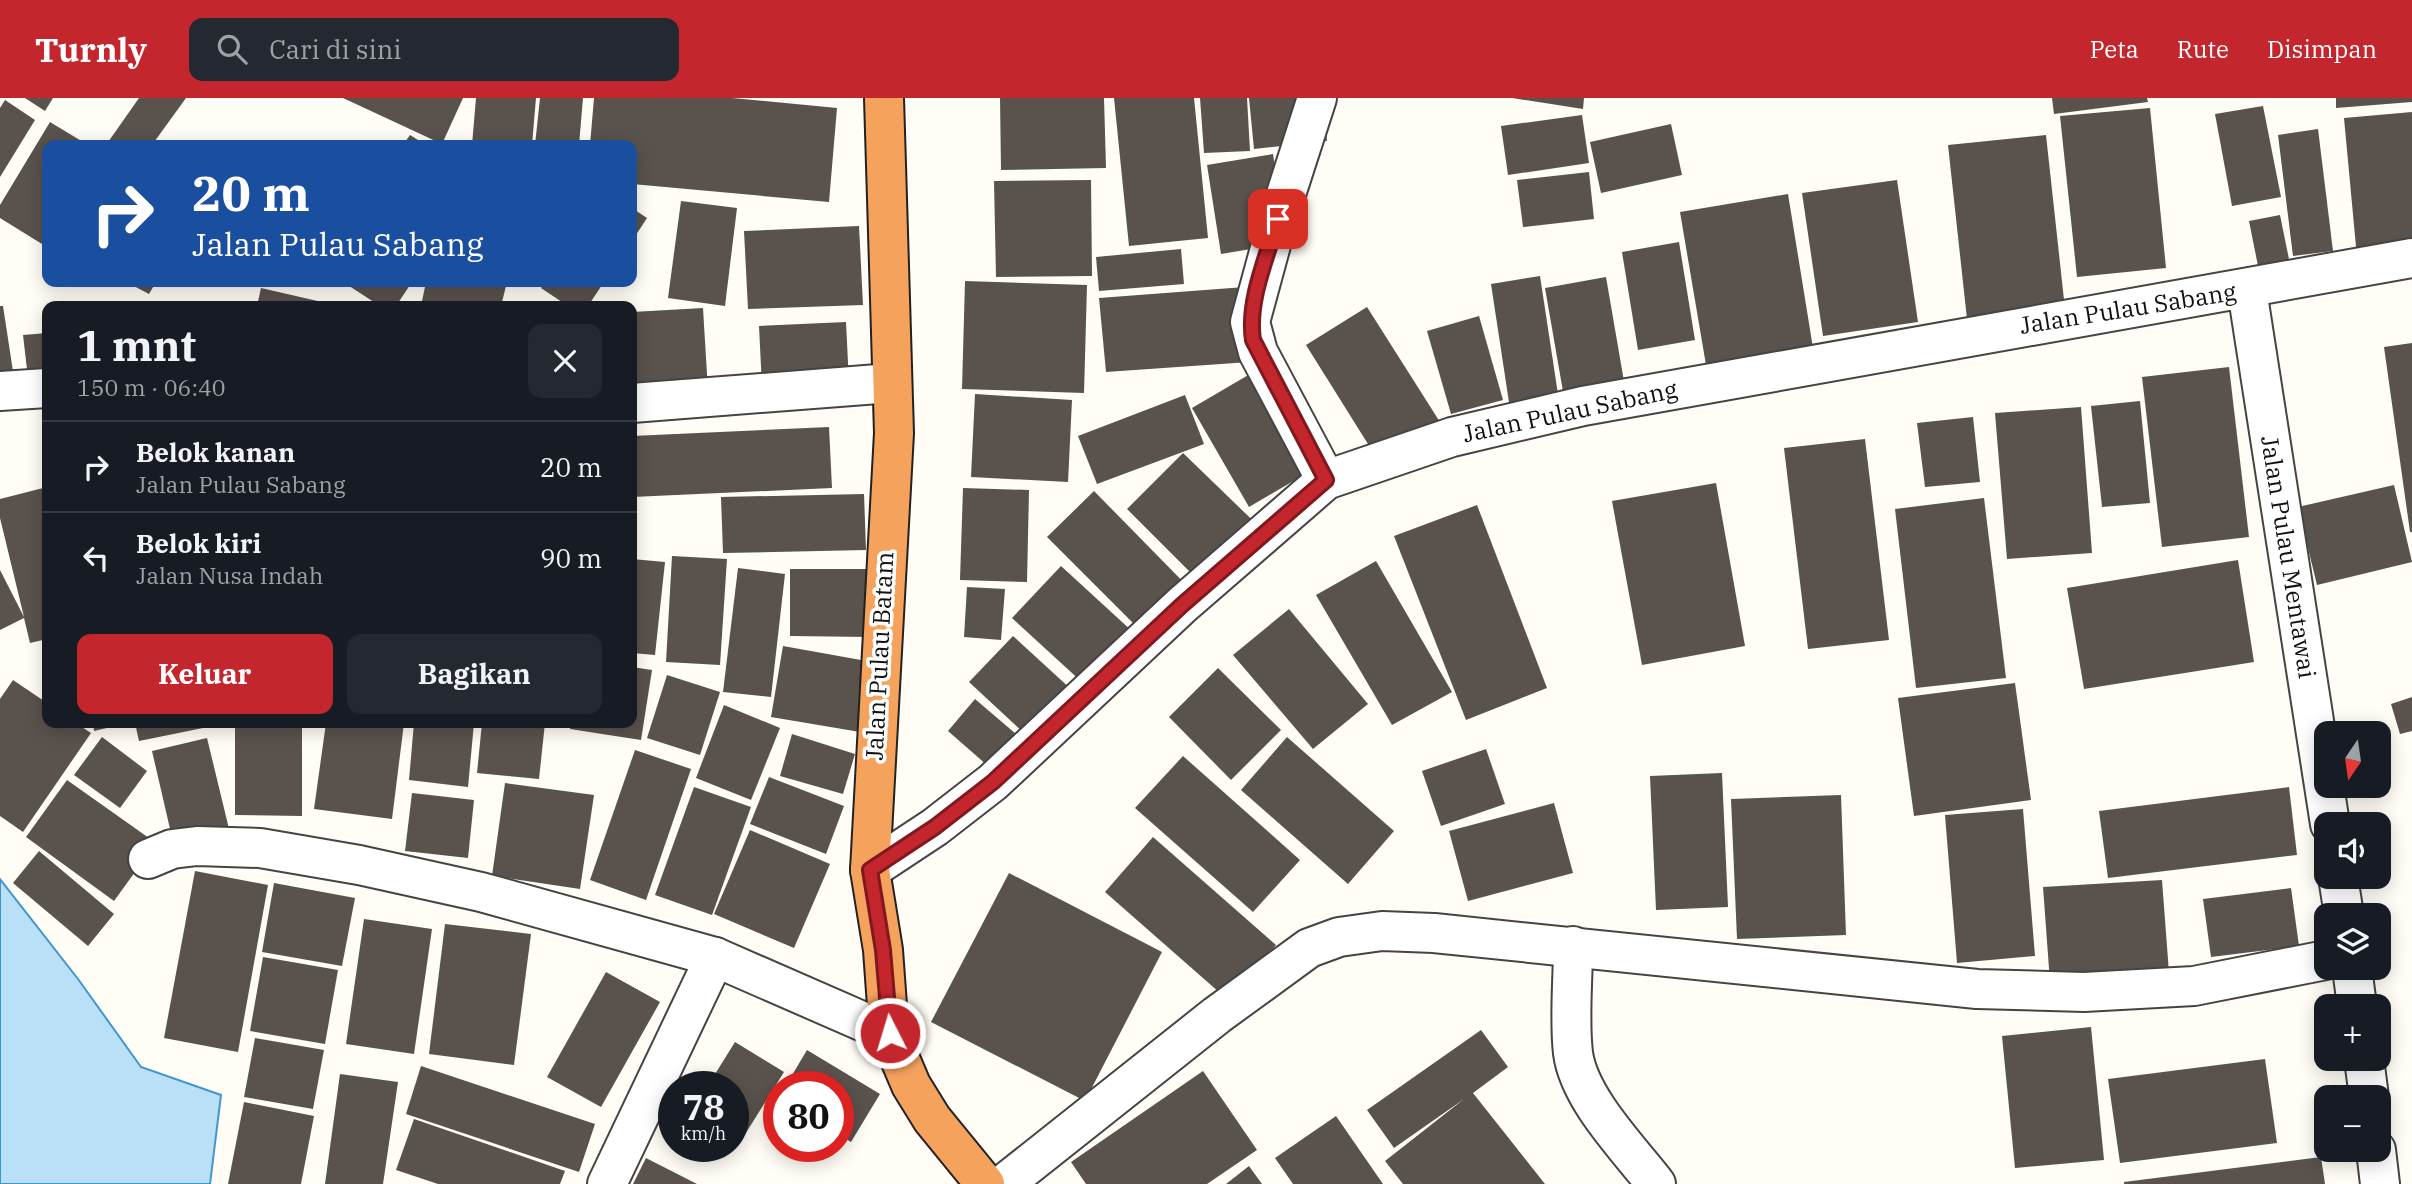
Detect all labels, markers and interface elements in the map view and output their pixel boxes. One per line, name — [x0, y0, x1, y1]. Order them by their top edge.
search box — [189, 18, 679, 81]
text: Turnly — [35, 28, 147, 71]
icon: search — [213, 30, 251, 68]
text: Cari di sini — [269, 32, 401, 66]
text: Peta — [2090, 33, 2139, 65]
text: Rute — [2177, 33, 2229, 65]
text: Disimpan — [2267, 33, 2377, 65]
text: 20 m — [192, 161, 310, 224]
icon: right — [77, 168, 168, 259]
pin — [1248, 189, 1308, 249]
icon: arrive — [1259, 200, 1297, 238]
text: Jalan Pulau Sabang — [192, 223, 484, 265]
street label: Jalan Pulau Sabang — [2017, 275, 2238, 341]
text: 1 mnt — [77, 318, 196, 373]
button: close — [528, 324, 602, 398]
text: 150 m · 06:40 — [77, 372, 226, 402]
street label: Jalan Pulau Sabang — [1460, 373, 1680, 449]
street label: Jalan Pulau Mentawai — [2254, 433, 2324, 680]
text: Belok kanan — [136, 435, 295, 469]
icon: right — [77, 448, 115, 486]
text: 20 m — [540, 450, 602, 484]
text: Jalan Pulau Sabang — [136, 469, 346, 499]
text: Belok kiri — [136, 526, 261, 560]
icon: left — [77, 539, 115, 577]
text: 90 m — [540, 541, 602, 575]
street label: Jalan Pulau Batam — [858, 551, 900, 761]
text: Jalan Nusa Indah — [136, 560, 323, 590]
button: Keluar — [77, 634, 333, 714]
button: Bagikan — [347, 634, 602, 714]
north arrow — [2314, 721, 2390, 798]
map controls — [2314, 721, 2391, 1162]
button: sound — [2314, 812, 2391, 889]
button: layers — [2314, 903, 2391, 980]
button: + — [2314, 994, 2391, 1071]
position arrow — [853, 996, 927, 1070]
speed limit sign: 80 — [763, 1071, 854, 1162]
text: 78 — [682, 1084, 725, 1130]
button: − — [2314, 1085, 2391, 1162]
text: km/h — [681, 1122, 726, 1145]

